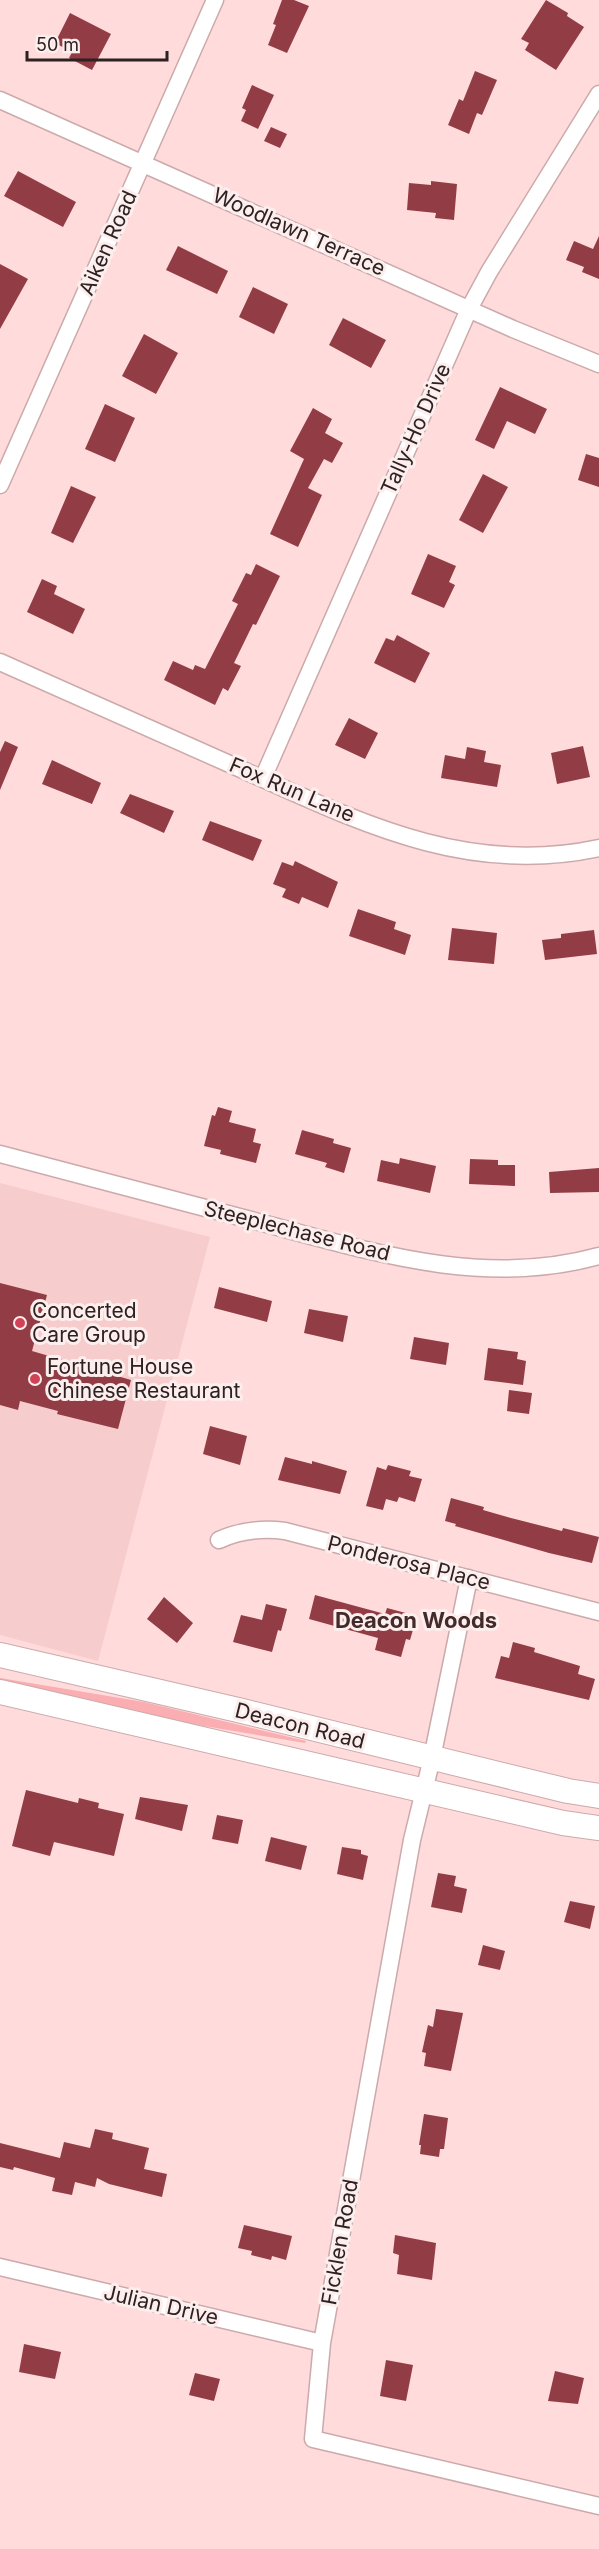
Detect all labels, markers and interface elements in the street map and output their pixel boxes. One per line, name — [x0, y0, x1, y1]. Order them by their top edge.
scale bar — [27, 24, 166, 62]
text: 50 m — [36, 34, 79, 55]
street label: Woodlawn Terrace — [209, 182, 389, 281]
street label: Aiken Road — [73, 187, 142, 299]
street label: Tally-Ho Drive — [375, 359, 456, 498]
street label: Fox Run Lane — [226, 752, 359, 827]
street label: Steeplechase Road — [201, 1195, 393, 1266]
place label: Concerted Care Group — [32, 1298, 146, 1347]
marker: Concerted Care Group — [13, 1316, 27, 1330]
place label: Fortune House Chinese Restaurant — [47, 1354, 241, 1403]
marker: Fortune House Chinese Restaurant — [28, 1372, 42, 1386]
street label: Ponderosa Place — [325, 1530, 493, 1595]
district label: Deacon Woods — [335, 1607, 497, 1633]
street label: Deacon Road — [233, 1697, 368, 1754]
street label: Ficklen Road — [316, 2177, 363, 2307]
street label: Julian Drive — [101, 2279, 221, 2330]

